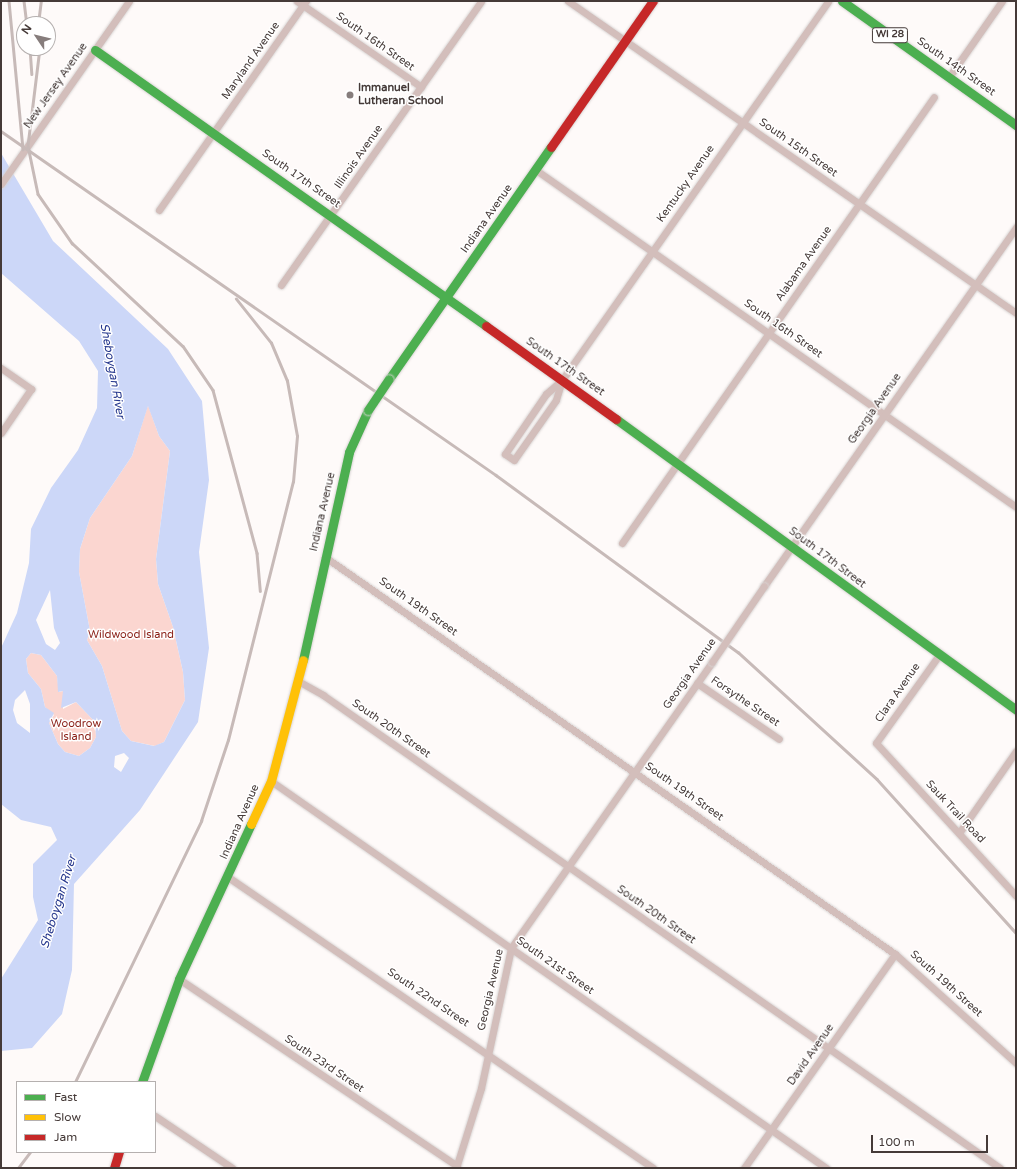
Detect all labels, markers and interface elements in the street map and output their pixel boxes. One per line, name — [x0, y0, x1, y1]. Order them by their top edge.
street label: South 16th Street — [333, 10, 417, 74]
north arrow — [16, 16, 56, 56]
street label: Maryland Avenue — [219, 20, 283, 102]
text: N — [19, 22, 34, 37]
road number: WI 28 — [871, 27, 909, 43]
street label: South 14th Street — [914, 35, 998, 99]
street label: New Jersey Avenue — [21, 41, 91, 131]
place label: Immanuel Lutheran School — [358, 82, 444, 108]
marker: Immanuel Lutheran School — [345, 90, 355, 100]
street label: South 15th Street — [756, 116, 840, 180]
street label: Illinois Avenue — [332, 123, 386, 191]
street label: Kentucky Avenue — [654, 143, 718, 225]
street label: South 17th Street — [259, 147, 343, 211]
street label: Indiana Avenue — [458, 182, 516, 256]
street label: Alabama Avenue — [773, 224, 835, 304]
street label: South 16th Street — [741, 297, 825, 361]
water label: Sheboygan River — [97, 322, 127, 420]
street label: South 17th Street — [523, 335, 607, 399]
street label: Georgia Avenue — [846, 371, 904, 447]
street label: Indiana Avenue — [307, 471, 339, 553]
street label: South 17th Street — [786, 525, 868, 591]
street label: South 19th Street — [376, 575, 460, 639]
park label: Wildwood Island — [88, 628, 174, 642]
street label: Georgia Avenue — [661, 636, 719, 712]
street label: Clara Avenue — [873, 661, 923, 725]
street label: Forsythe Street — [708, 674, 782, 730]
street label: South 20th Street — [349, 697, 433, 761]
park label: Woodrow Island — [51, 718, 101, 744]
street label: South 19th Street — [642, 760, 726, 824]
street label: Sauk Trail Road — [923, 778, 987, 846]
street label: Indiana Avenue — [218, 782, 262, 862]
water label: Sheboygan River — [38, 854, 80, 950]
street label: South 20th Street — [614, 883, 698, 947]
street label: South 21st Street — [514, 934, 596, 998]
street label: Georgia Avenue — [475, 948, 507, 1032]
street label: South 19th Street — [907, 948, 985, 1020]
street label: South 22nd Street — [385, 966, 471, 1030]
street label: David Avenue — [785, 1022, 837, 1088]
street label: South 23rd Street — [282, 1033, 366, 1095]
legend — [16, 1081, 156, 1153]
text: Fast — [54, 1090, 77, 1104]
text: Slow — [54, 1110, 81, 1124]
scale bar — [873, 1127, 990, 1153]
text: Jam — [54, 1130, 77, 1144]
text: 100 m — [878, 1135, 915, 1149]

